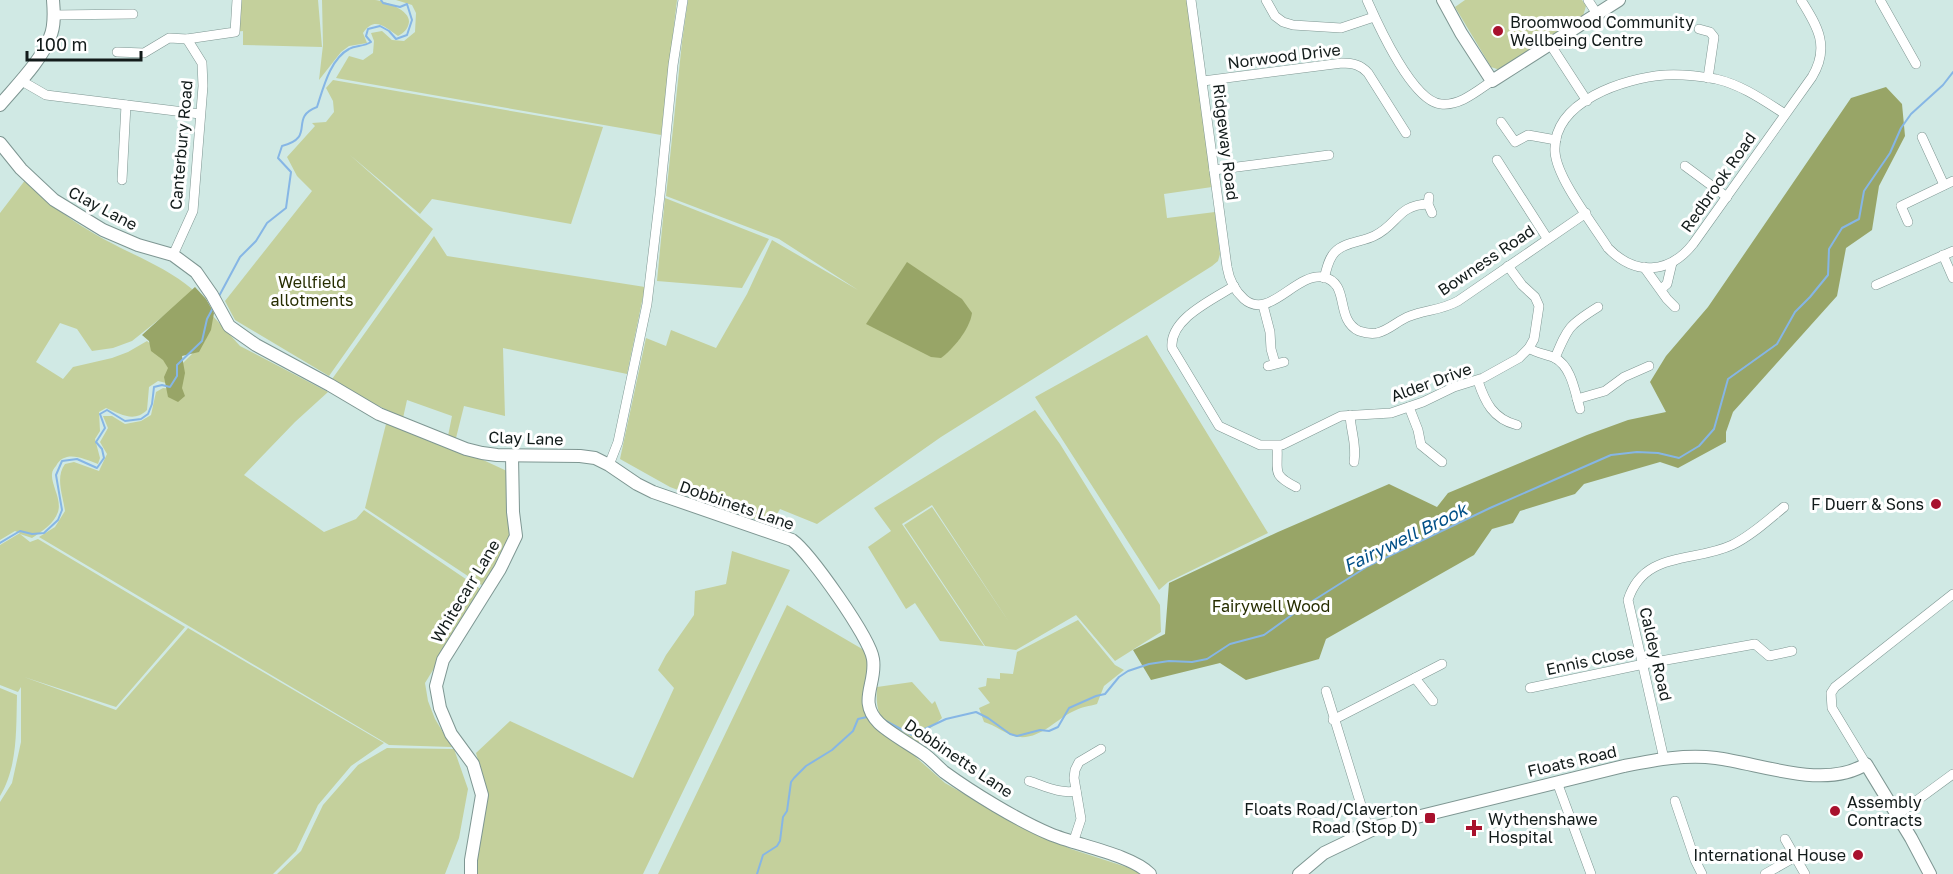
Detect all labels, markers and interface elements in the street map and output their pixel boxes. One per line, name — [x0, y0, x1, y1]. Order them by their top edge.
place label: Broomwood Community Wellbeing Centre — [1510, 12, 1694, 50]
scale bar — [27, 24, 141, 62]
marker: Broomwood Community Wellbeing Centre — [1491, 24, 1505, 38]
text: 100 m — [36, 33, 87, 55]
street label: Norwood Drive — [1226, 39, 1342, 73]
street label: Canterbury Road — [165, 79, 197, 211]
street label: Ridgeway Road — [1209, 82, 1243, 202]
street label: Redbrook Road — [1676, 128, 1760, 236]
street label: Clay Lane — [65, 182, 141, 234]
street label: Bowness Road — [1434, 220, 1538, 300]
park label: Wellfield allotments — [270, 272, 354, 310]
street label: Alder Drive — [1388, 358, 1474, 406]
street label: Clay Lane — [488, 427, 564, 449]
street label: Dobbinets Lane — [677, 476, 797, 534]
place label: F Duerr & Sons — [1811, 494, 1924, 514]
water label: Fairywell Brook — [1340, 497, 1472, 576]
marker: F Duerr & Sons — [1929, 497, 1943, 511]
street label: Whitecarr Lane — [426, 536, 504, 646]
park label: Fairywell Wood — [1212, 596, 1330, 616]
street label: Caldey Road — [1635, 605, 1677, 703]
street label: Ennis Close — [1544, 641, 1636, 679]
street label: Dobbinetts Lane — [901, 714, 1017, 802]
street label: Floats Road — [1525, 741, 1619, 781]
place label: Assembly Contracts — [1847, 792, 1922, 830]
place label: Floats Road/Claverton Road (Stop D) — [1244, 799, 1418, 837]
marker: Assembly Contracts — [1828, 804, 1842, 818]
place label: Wythenshawe Hospital — [1488, 809, 1597, 847]
marker: Floats Road/Claverton Road (Stop D) — [1423, 811, 1437, 825]
marker: Wythenshawe Hospital — [1465, 819, 1483, 837]
place label: International House — [1693, 845, 1846, 865]
marker: International House — [1851, 848, 1865, 862]

